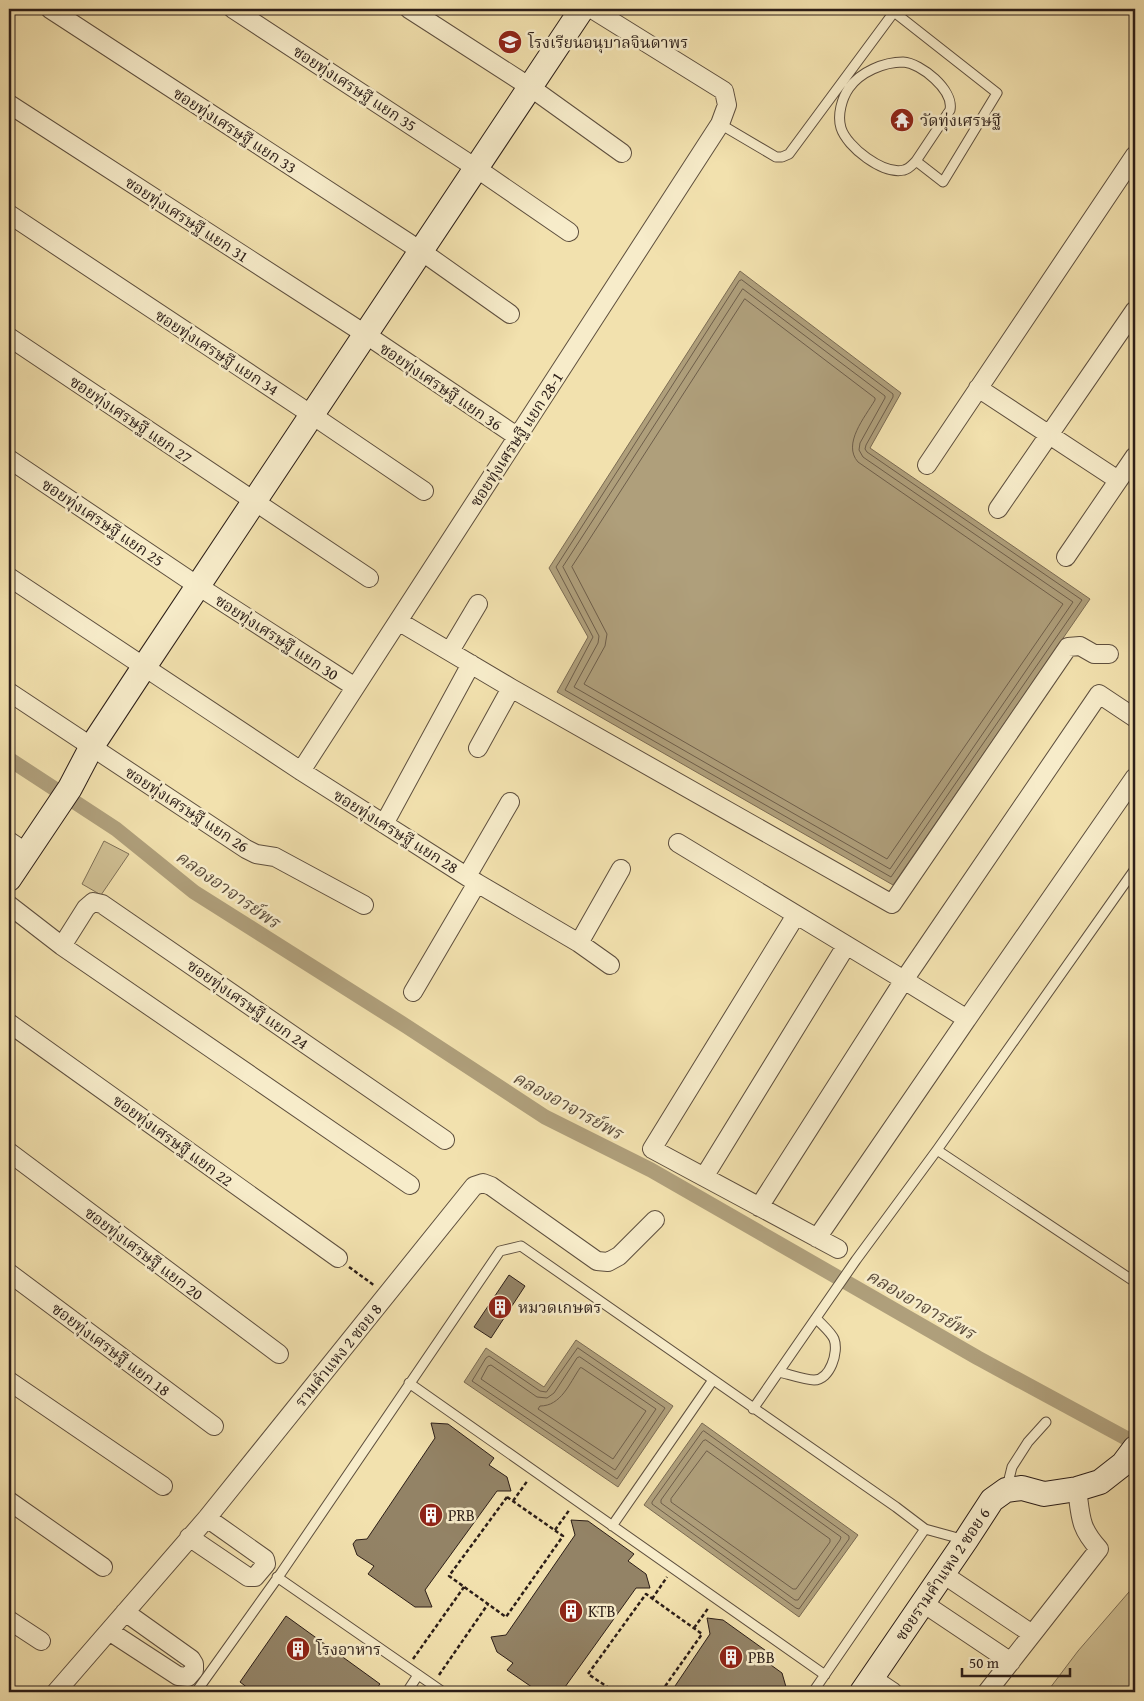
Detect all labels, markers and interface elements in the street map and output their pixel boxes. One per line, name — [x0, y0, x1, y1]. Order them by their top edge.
school or university icon: โรงเรียนอนุบาลจินดาพร — [497, 29, 523, 55]
place label: โรงเรียนอนุบาลจินดาพร — [527, 30, 688, 54]
street label: ซอยทุ่งเศรษฐี แยก 35 — [288, 39, 422, 137]
street label: ซอยทุ่งเศรษฐี แยก 33 — [168, 81, 302, 179]
temple icon: วัดทุ่งเศรษฐี — [889, 107, 915, 133]
place label: วัดทุ่งเศรษฐี — [920, 108, 1001, 132]
street label: ซอยทุ่งเศรษฐี แยก 31 — [120, 170, 254, 268]
street label: ซอยทุ่งเศรษฐี แยก 34 — [150, 303, 284, 401]
street label: ซอยทุ่งเศรษฐี แยก 36 — [375, 336, 507, 436]
street label: ซอยทุ่งเศรษฐี แยก 28-1 — [463, 367, 569, 511]
street label: ซอยทุ่งเศรษฐี แยก 27 — [65, 369, 197, 469]
street label: ซอยทุ่งเศรษฐี แยก 25 — [37, 472, 169, 572]
street label: ซอยทุ่งเศรษฐี แยก 30 — [210, 588, 344, 686]
street label: ซอยทุ่งเศรษฐี แยก 26 — [120, 760, 254, 858]
street label: ซอยทุ่งเศรษฐี แยก 28 — [329, 783, 463, 879]
water label: คลองอาจารย์พร — [170, 843, 287, 936]
street label: ซอยทุ่งเศรษฐี แยก 24 — [182, 953, 314, 1055]
water label: คลองอาจารย์พร — [508, 1064, 630, 1147]
street label: ซอยทุ่งเศรษฐี แยก 22 — [108, 1088, 238, 1192]
street label: ซอยทุ่งเศรษฐี แยก 20 — [80, 1200, 209, 1306]
water label: คลองอาจารย์พร — [862, 1262, 982, 1347]
building icon: หมวดเกษตร — [487, 1294, 513, 1320]
place label: หมวดเกษตร — [518, 1295, 601, 1319]
street label: ซอยทุ่งเศรษฐี แยก 18 — [47, 1296, 176, 1402]
street label: รามคำแหง 2 ซอย 8 — [289, 1298, 388, 1412]
building icon: PRB — [418, 1502, 444, 1528]
street label: ซอยรามคำแหง 2 ซอย 6 — [888, 1502, 996, 1645]
place label: PRB — [448, 1503, 475, 1527]
building icon: KTB — [558, 1598, 584, 1624]
place label: KTB — [588, 1599, 616, 1623]
building icon: โรงอาหาร — [285, 1636, 311, 1662]
place label: โรงอาหาร — [315, 1637, 381, 1661]
building icon: PBB — [718, 1644, 744, 1670]
place label: PBB — [748, 1645, 775, 1669]
scale bar — [962, 1646, 1069, 1678]
text: 50 m — [969, 1652, 1000, 1673]

